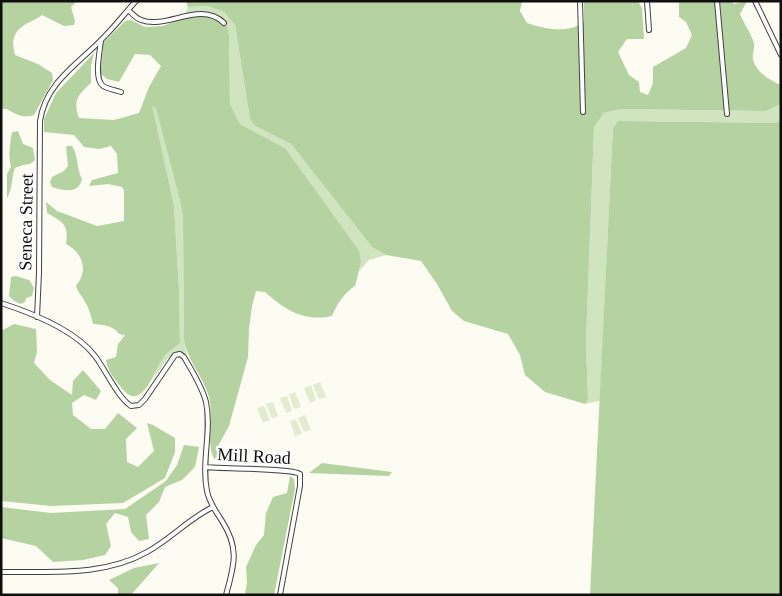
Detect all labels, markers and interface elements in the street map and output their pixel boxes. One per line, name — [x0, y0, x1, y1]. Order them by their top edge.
street label: Seneca Street — [15, 173, 37, 271]
street label: Mill Road — [217, 444, 291, 468]

